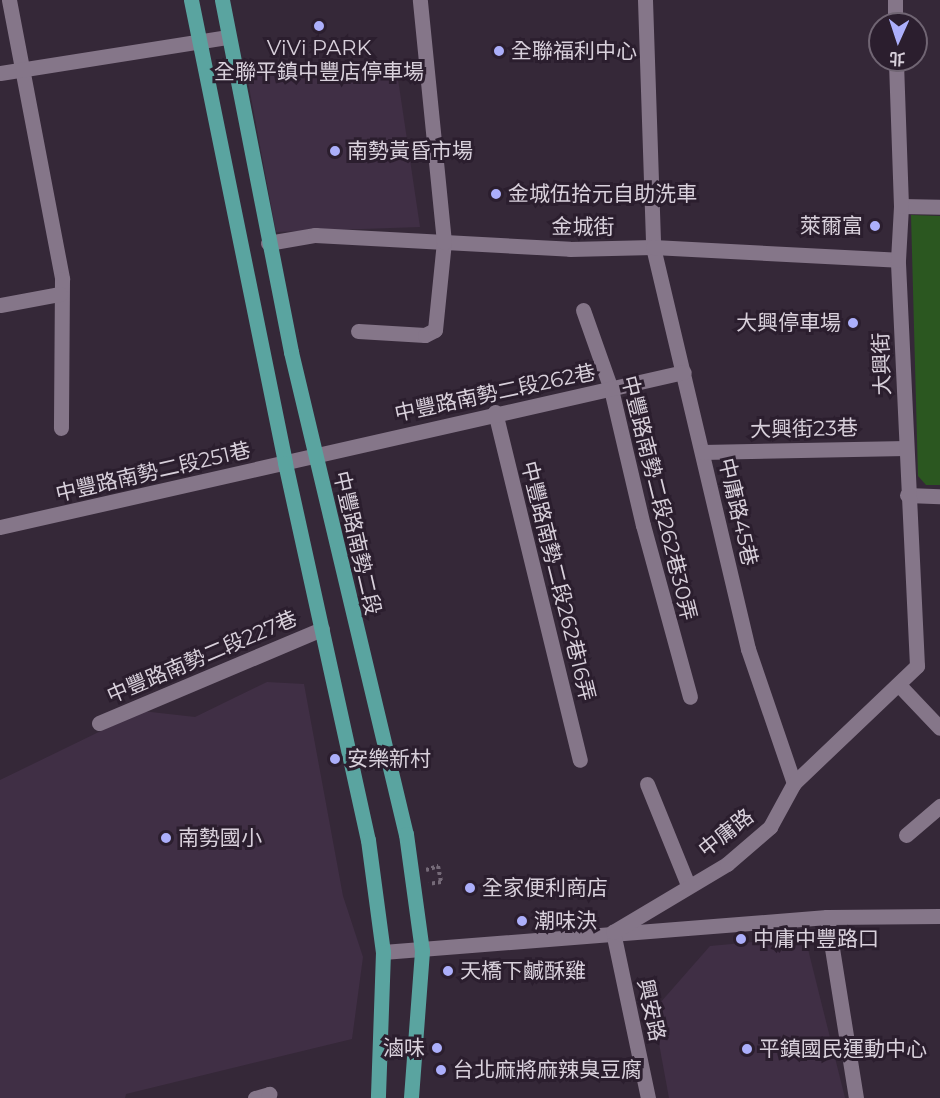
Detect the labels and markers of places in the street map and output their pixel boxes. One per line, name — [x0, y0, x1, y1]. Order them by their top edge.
marker: ViVi PARK 全聯平鎮中豐店停車場 — [312, 19, 326, 33]
place label: ViVi PARK 全聯平鎮中豐店停車場 — [214, 35, 424, 85]
place label: 全聯福利中心 — [511, 38, 637, 64]
marker: 全聯福利中心 — [492, 44, 506, 58]
place label: 南勢黃昏市場 — [347, 138, 473, 164]
marker: 南勢黃昏市場 — [328, 144, 342, 158]
place label: 金城伍拾元自助洗車 — [508, 181, 697, 207]
marker: 金城伍拾元自助洗車 — [489, 187, 503, 201]
place label: 萊爾富 — [800, 213, 863, 239]
marker: 萊爾富 — [868, 219, 882, 233]
place label: 大興停車場 — [736, 310, 841, 336]
marker: 大興停車場 — [846, 316, 860, 330]
place label: 安樂新村 — [347, 746, 431, 772]
marker: 安樂新村 — [328, 752, 342, 766]
place label: 南勢國小 — [178, 825, 262, 851]
marker: 南勢國小 — [159, 831, 173, 845]
place label: 全家便利商店 — [482, 875, 608, 901]
marker: 全家便利商店 — [463, 881, 477, 895]
place label: 潮味決 — [534, 908, 597, 934]
marker: 潮味決 — [515, 914, 529, 928]
place label: 中庸中豐路口 — [753, 926, 879, 952]
marker: 中庸中豐路口 — [734, 932, 748, 946]
place label: 天橋下鹹酥雞 — [460, 958, 586, 984]
marker: 天橋下鹹酥雞 — [441, 964, 455, 978]
place label: 滷味 — [383, 1035, 425, 1061]
place label: 平鎮國民運動中心 — [759, 1036, 927, 1062]
marker: 滷味 — [430, 1041, 444, 1055]
marker: 平鎮國民運動中心 — [740, 1042, 754, 1056]
place label: 台北麻將麻辣臭豆腐 — [453, 1057, 642, 1083]
marker: 台北麻將麻辣臭豆腐 — [434, 1063, 448, 1077]

